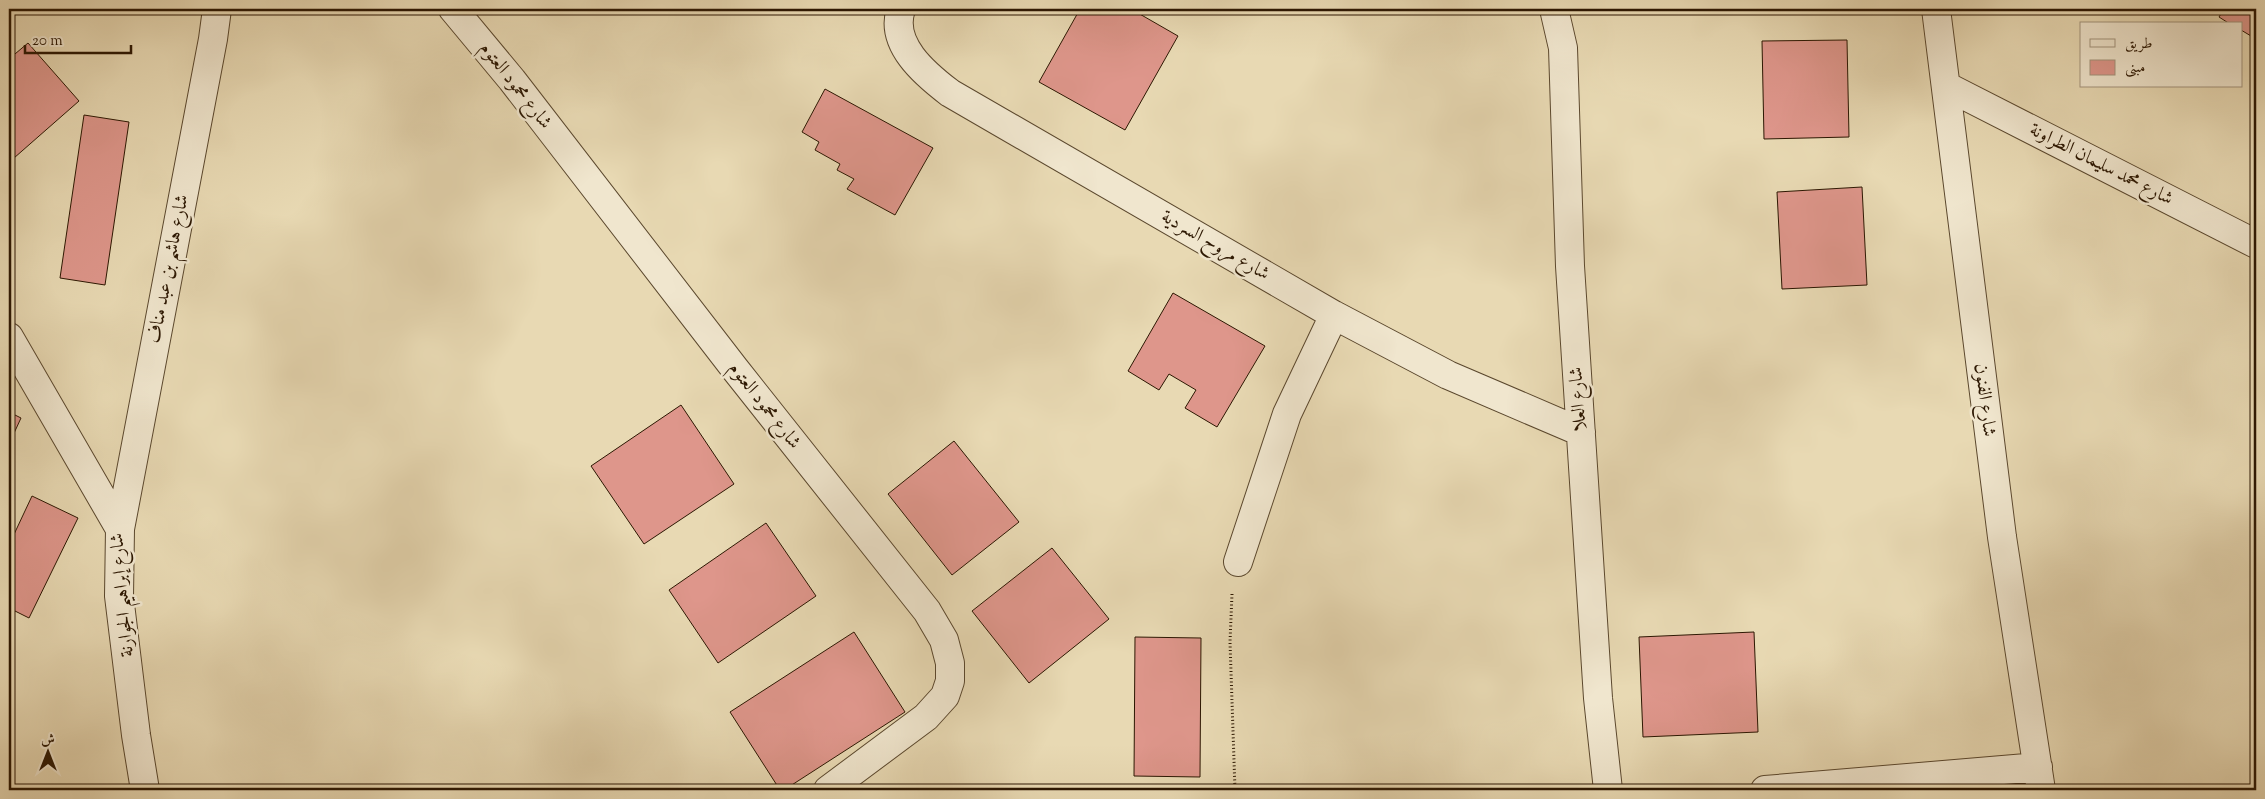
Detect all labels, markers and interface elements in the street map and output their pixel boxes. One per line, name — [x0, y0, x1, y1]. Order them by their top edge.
scale bar — [25, 22, 131, 54]
legend — [2080, 22, 2242, 88]
text: 20 m — [32, 31, 63, 52]
text: طريق — [2125, 34, 2152, 55]
street label: شارع محمود العتوم — [471, 37, 558, 136]
text: مبنى — [2125, 58, 2145, 79]
street label: شارع محمد سليمان الطراونة — [2024, 117, 2178, 213]
street label: شارع هاشم بن عبد مناف — [141, 192, 201, 347]
street label: شارع مروح السردية — [1155, 204, 1274, 290]
street label: شارع محمود العتوم — [720, 357, 807, 456]
street label: شارع الفنون — [1966, 362, 2002, 438]
street label: شارع العلا — [1563, 366, 1595, 432]
street label: شارع إبراهيم الجوارنة — [104, 532, 146, 658]
north arrow — [22, 726, 72, 776]
text: ش — [41, 731, 55, 751]

